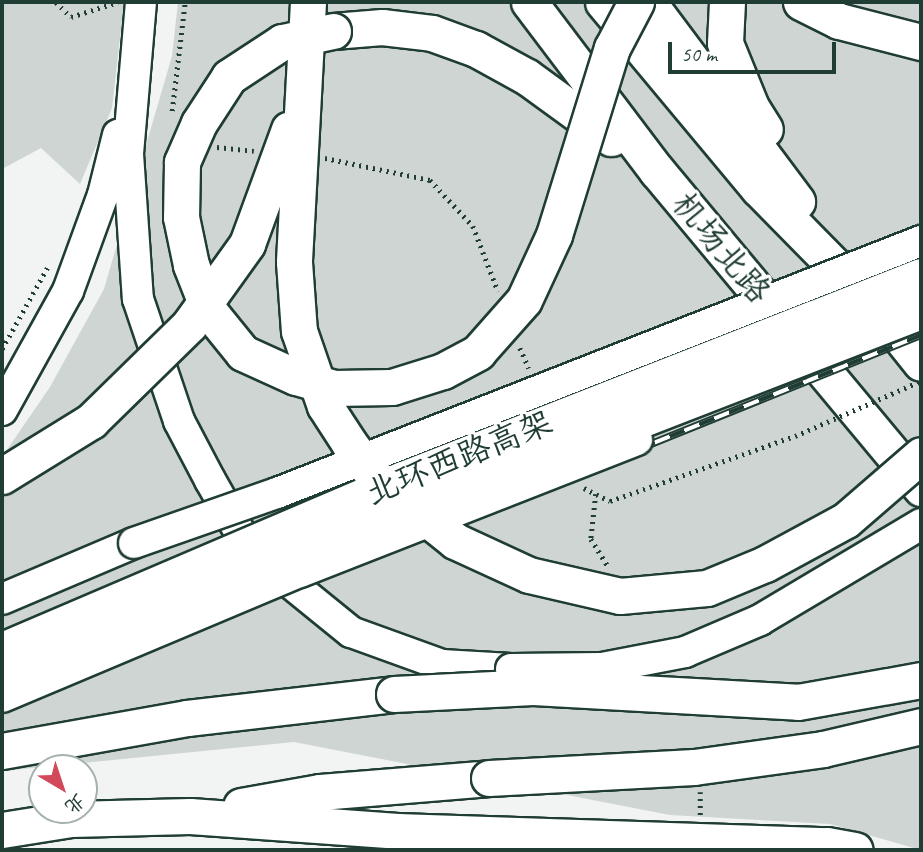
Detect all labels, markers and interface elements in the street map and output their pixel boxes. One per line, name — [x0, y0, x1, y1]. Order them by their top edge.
scale bar — [671, 28, 839, 72]
text: 50 m — [681, 41, 717, 67]
street label: 机场北路 — [663, 185, 779, 311]
street label: 北环西路高架 — [360, 403, 558, 513]
north arrow — [28, 754, 98, 824]
text: 北 — [60, 788, 90, 819]

